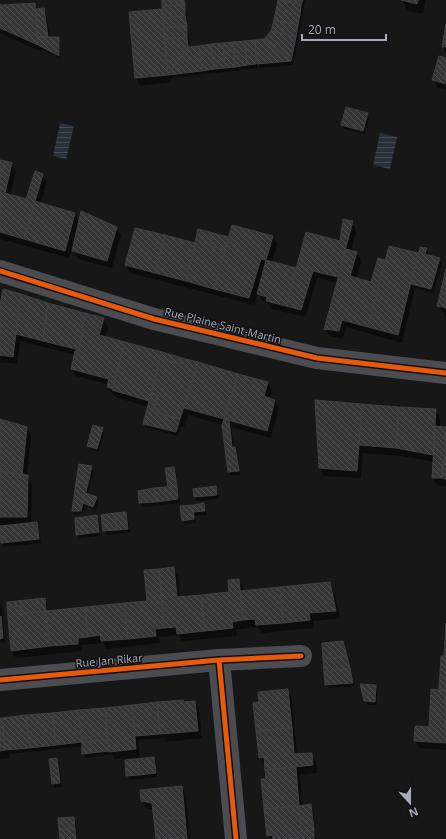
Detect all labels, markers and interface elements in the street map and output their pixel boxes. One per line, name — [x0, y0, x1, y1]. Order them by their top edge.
scale bar — [302, 16, 386, 42]
text: 20 m — [308, 21, 336, 38]
street label: Rue Plaine Saint-Martin — [163, 303, 283, 347]
street label: Rue Jan Rikar — [75, 650, 144, 670]
north arrow — [390, 783, 430, 823]
text: N — [407, 804, 421, 821]

